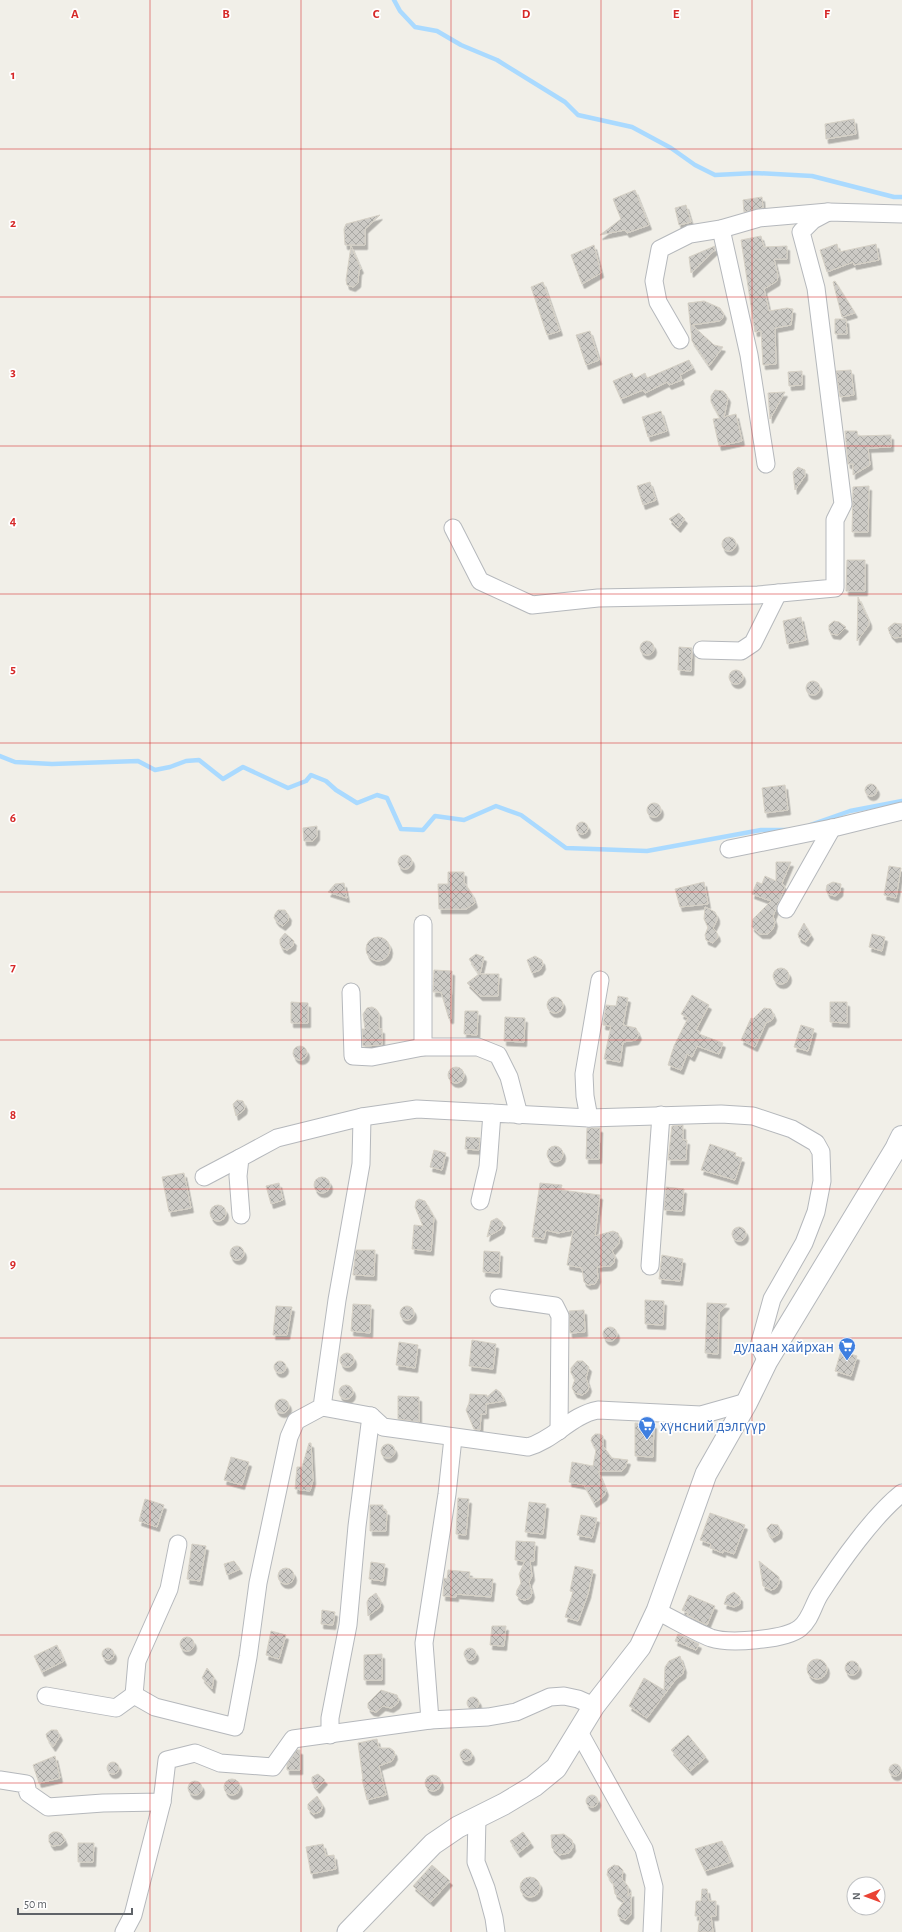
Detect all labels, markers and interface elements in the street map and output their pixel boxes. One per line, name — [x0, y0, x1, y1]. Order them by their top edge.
text: A — [71, 8, 79, 21]
text: B — [222, 8, 230, 21]
text: C — [373, 8, 380, 21]
text: D — [522, 8, 531, 21]
text: E — [673, 8, 680, 21]
text: F — [824, 8, 831, 21]
text: 1 — [11, 69, 15, 82]
text: 2 — [10, 217, 16, 230]
text: 3 — [10, 366, 16, 379]
text: 4 — [10, 515, 17, 528]
text: 5 — [10, 663, 16, 676]
text: 6 — [10, 812, 16, 825]
text: 7 — [10, 961, 16, 974]
text: 8 — [10, 1109, 16, 1122]
text: 9 — [10, 1258, 16, 1271]
supermarket icon: дулаан хайрхан — [837, 1336, 857, 1361]
place label: дулаан хайрхан — [734, 1339, 834, 1356]
supermarket icon: хүнсний дэлгүүр — [637, 1415, 657, 1440]
place label: хүнсний дэлгүүр — [660, 1418, 766, 1434]
north arrow — [846, 1876, 886, 1916]
scale bar — [18, 1890, 132, 1916]
text: N — [851, 1892, 862, 1900]
text: 50 m — [24, 1898, 47, 1910]

